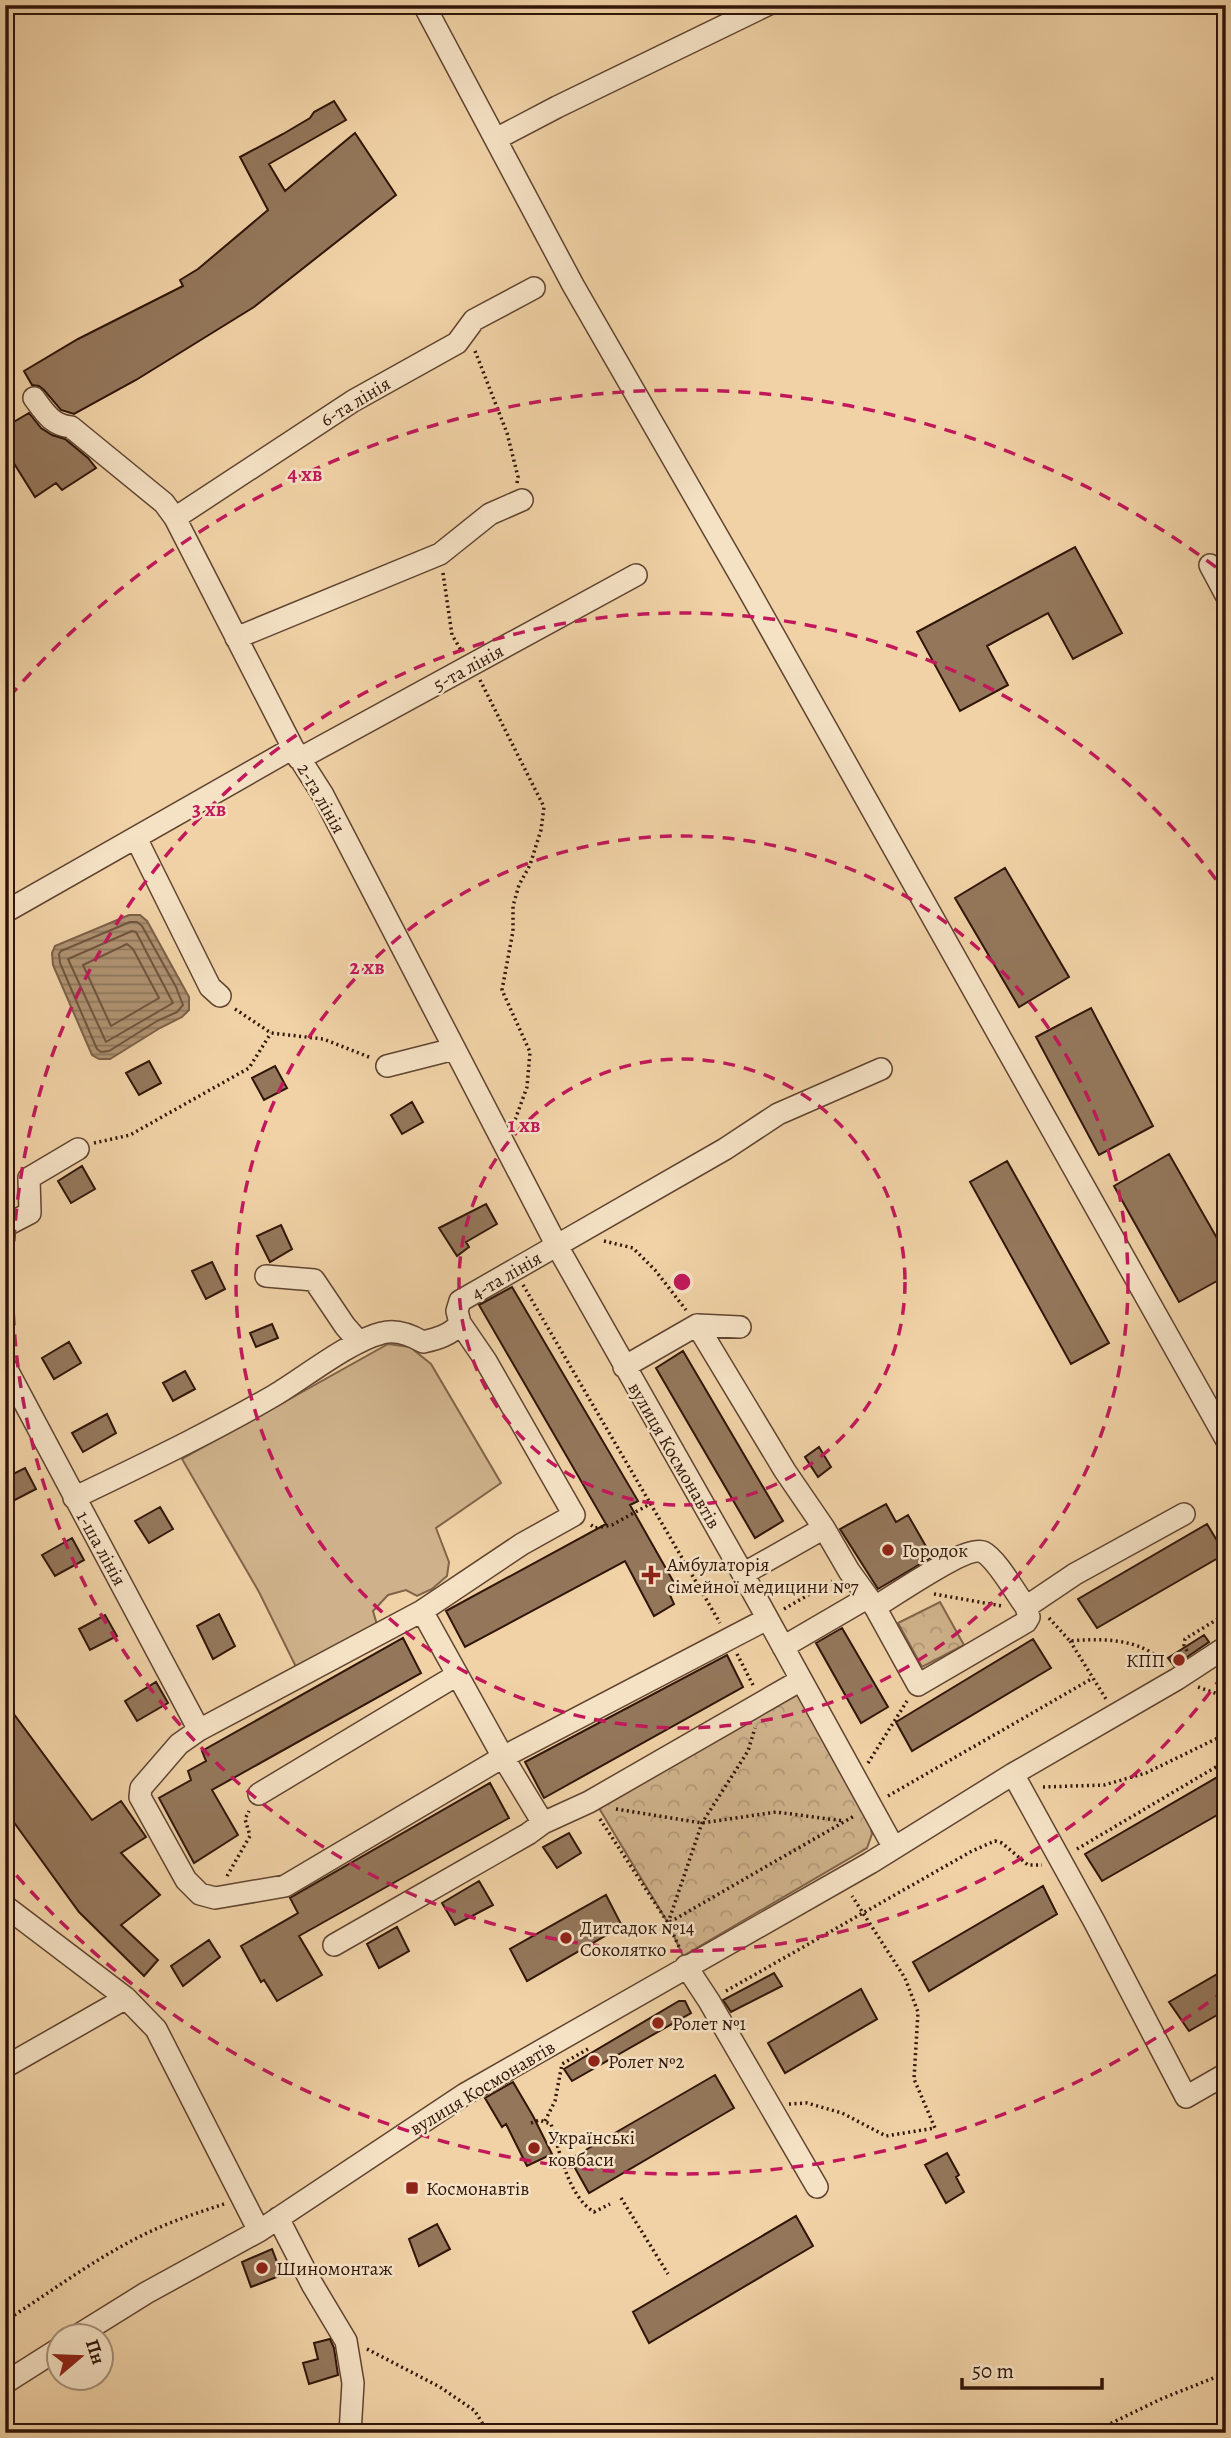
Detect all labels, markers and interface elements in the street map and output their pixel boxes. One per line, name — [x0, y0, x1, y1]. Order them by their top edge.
street label: 6-та лінія — [316, 371, 395, 433]
text: 4 хв — [288, 460, 322, 488]
street label: 5-та лінія — [429, 638, 508, 698]
street label: 2-га лінія — [291, 759, 352, 838]
text: 3 хв — [192, 795, 226, 823]
text: 2 хв — [349, 953, 385, 981]
text: 1 хв — [508, 1111, 540, 1139]
street label: 4-та лінія — [467, 1245, 546, 1306]
centre of rings — [670, 1270, 694, 1294]
street label: вулиця Космонавтів — [622, 1377, 727, 1534]
street label: 1-ша лінія — [70, 1506, 132, 1591]
place label: Городок — [902, 1538, 968, 1564]
marker: Городок — [880, 1542, 896, 1558]
place label: Амбулаторія сімейної медицини №7 — [666, 1552, 859, 1600]
marker: Амбулаторія сімейної медицини №7 — [641, 1565, 661, 1585]
place label: КПП — [1126, 1648, 1165, 1674]
marker: КПП — [1171, 1652, 1187, 1668]
place label: Дитсадок №14 Соколятко — [580, 1915, 695, 1963]
marker: Дитсадок №14 Соколятко — [558, 1930, 574, 1946]
place label: Ролет №1 — [672, 2011, 747, 2037]
marker: Ролет №1 — [650, 2015, 666, 2031]
street label: вулиця Космонавтів — [405, 2034, 560, 2142]
place label: Ролет №2 — [608, 2049, 685, 2075]
marker: Ролет №2 — [586, 2053, 602, 2069]
place label: Українські ковбаси — [548, 2125, 635, 2173]
marker: Українські ковбаси — [526, 2140, 542, 2156]
place label: Космонавтів — [426, 2176, 529, 2202]
marker: Космонавтів — [404, 2180, 420, 2196]
place label: Шиномонтаж — [276, 2256, 393, 2282]
marker: Шиномонтаж — [254, 2260, 270, 2276]
north arrow — [46, 2322, 116, 2392]
text: Пн — [79, 2336, 111, 2368]
scale bar — [962, 2347, 1102, 2391]
text: 50 m — [972, 2357, 1014, 2385]

